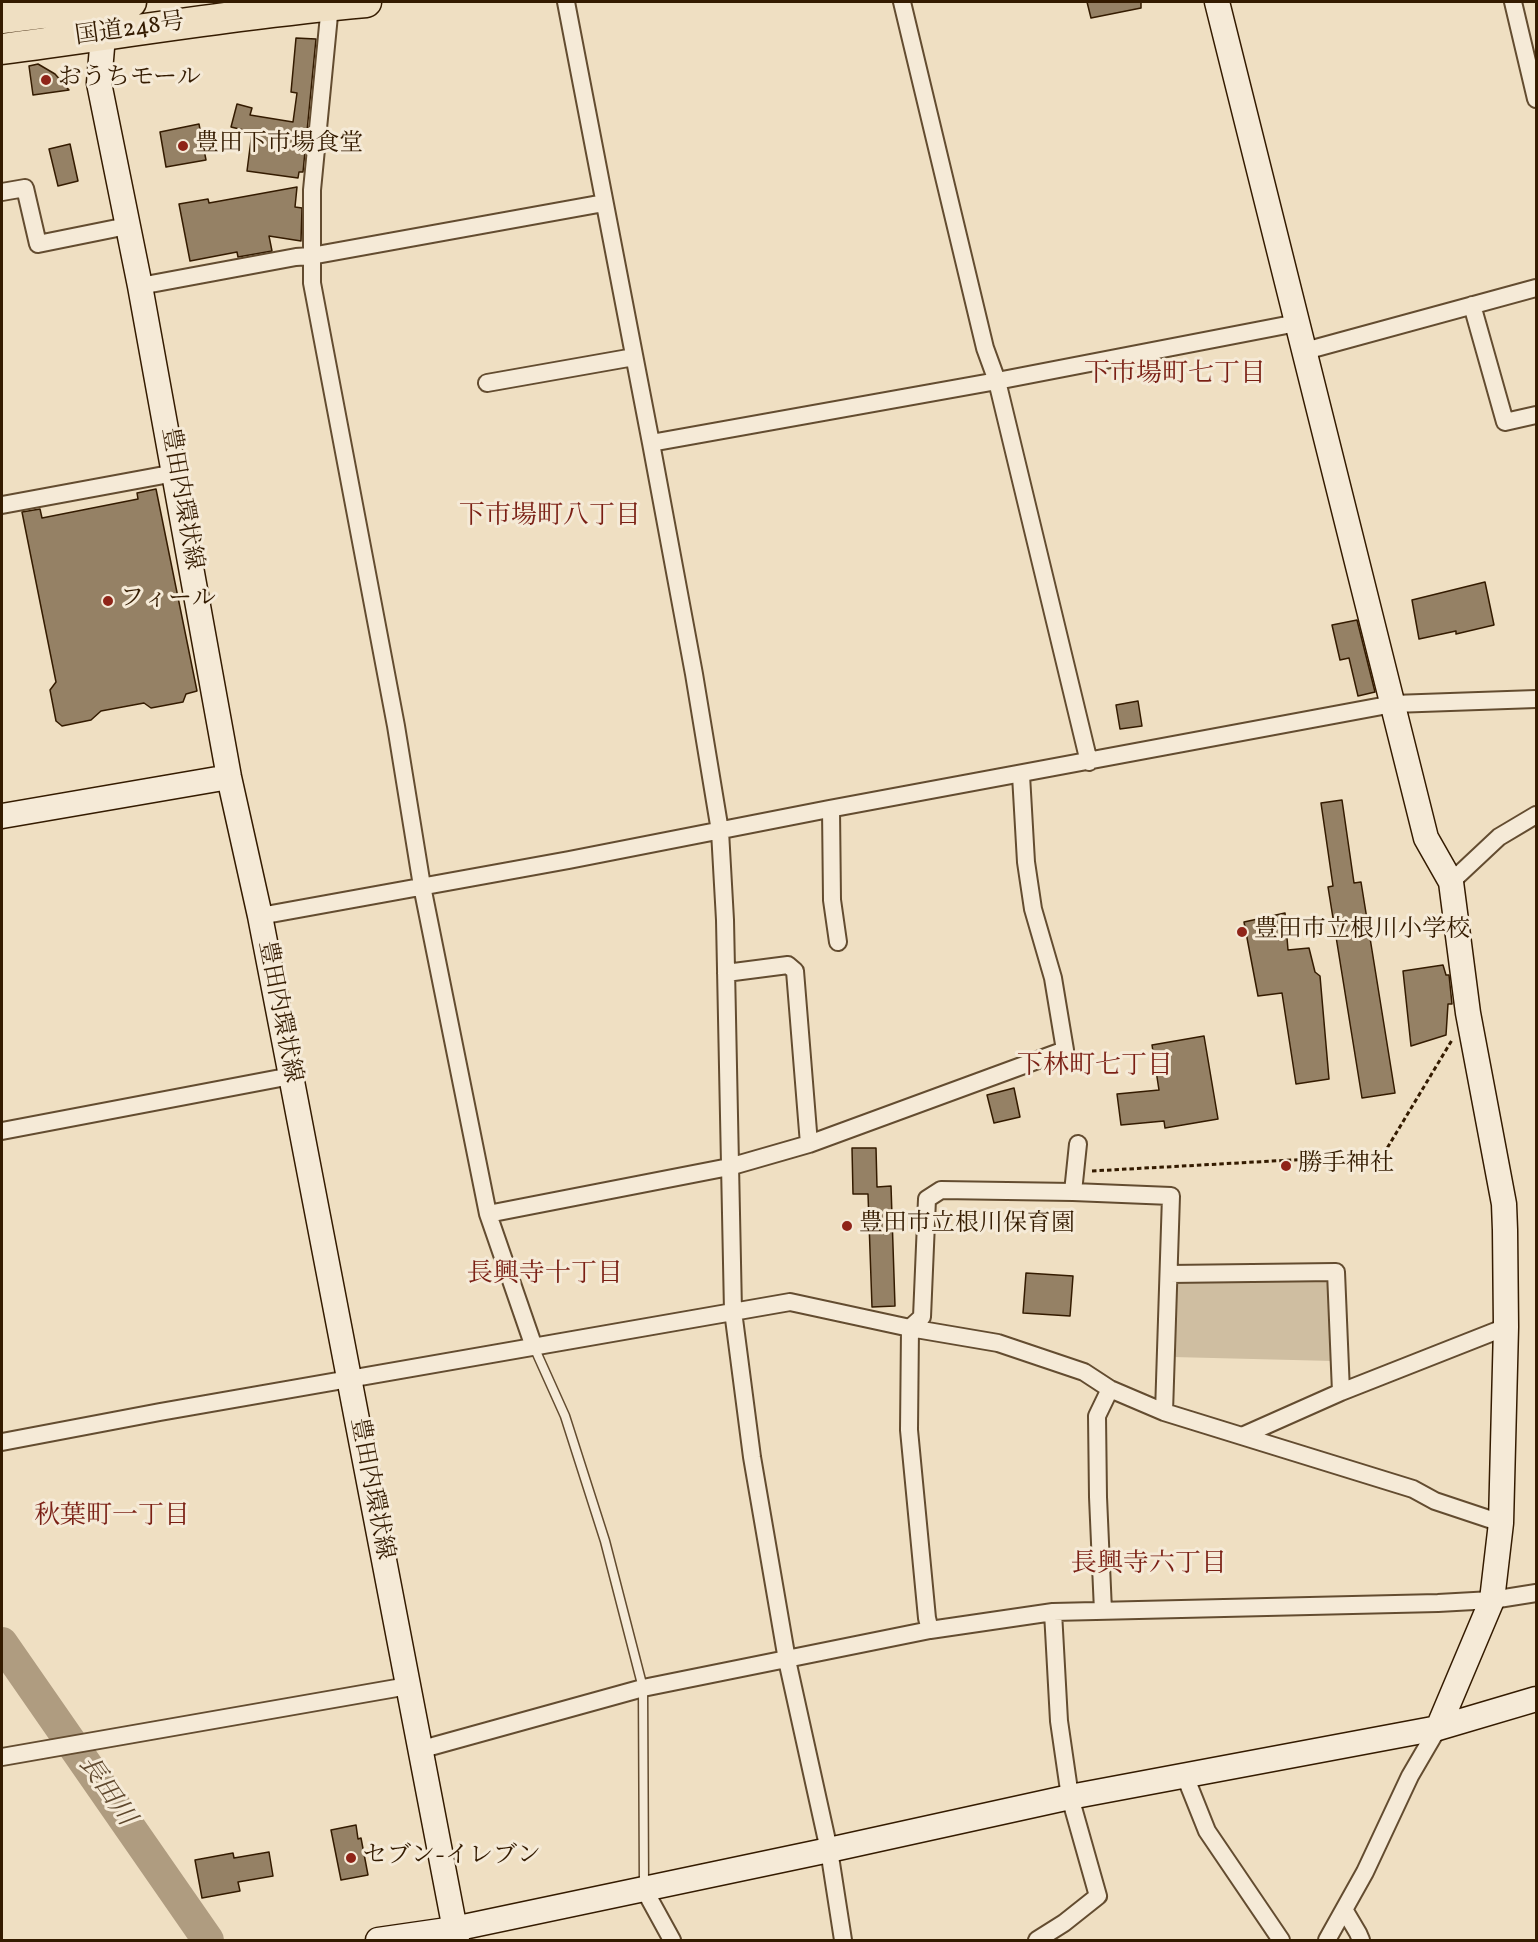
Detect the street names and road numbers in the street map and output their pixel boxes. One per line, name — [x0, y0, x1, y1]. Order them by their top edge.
street label: 国道248号 — [73, 9, 187, 53]
street label: 豊田内環状線 — [153, 426, 207, 572]
street label: 豊田内環状線 — [250, 939, 306, 1085]
street label: 豊田内環状線 — [342, 1416, 398, 1562]

